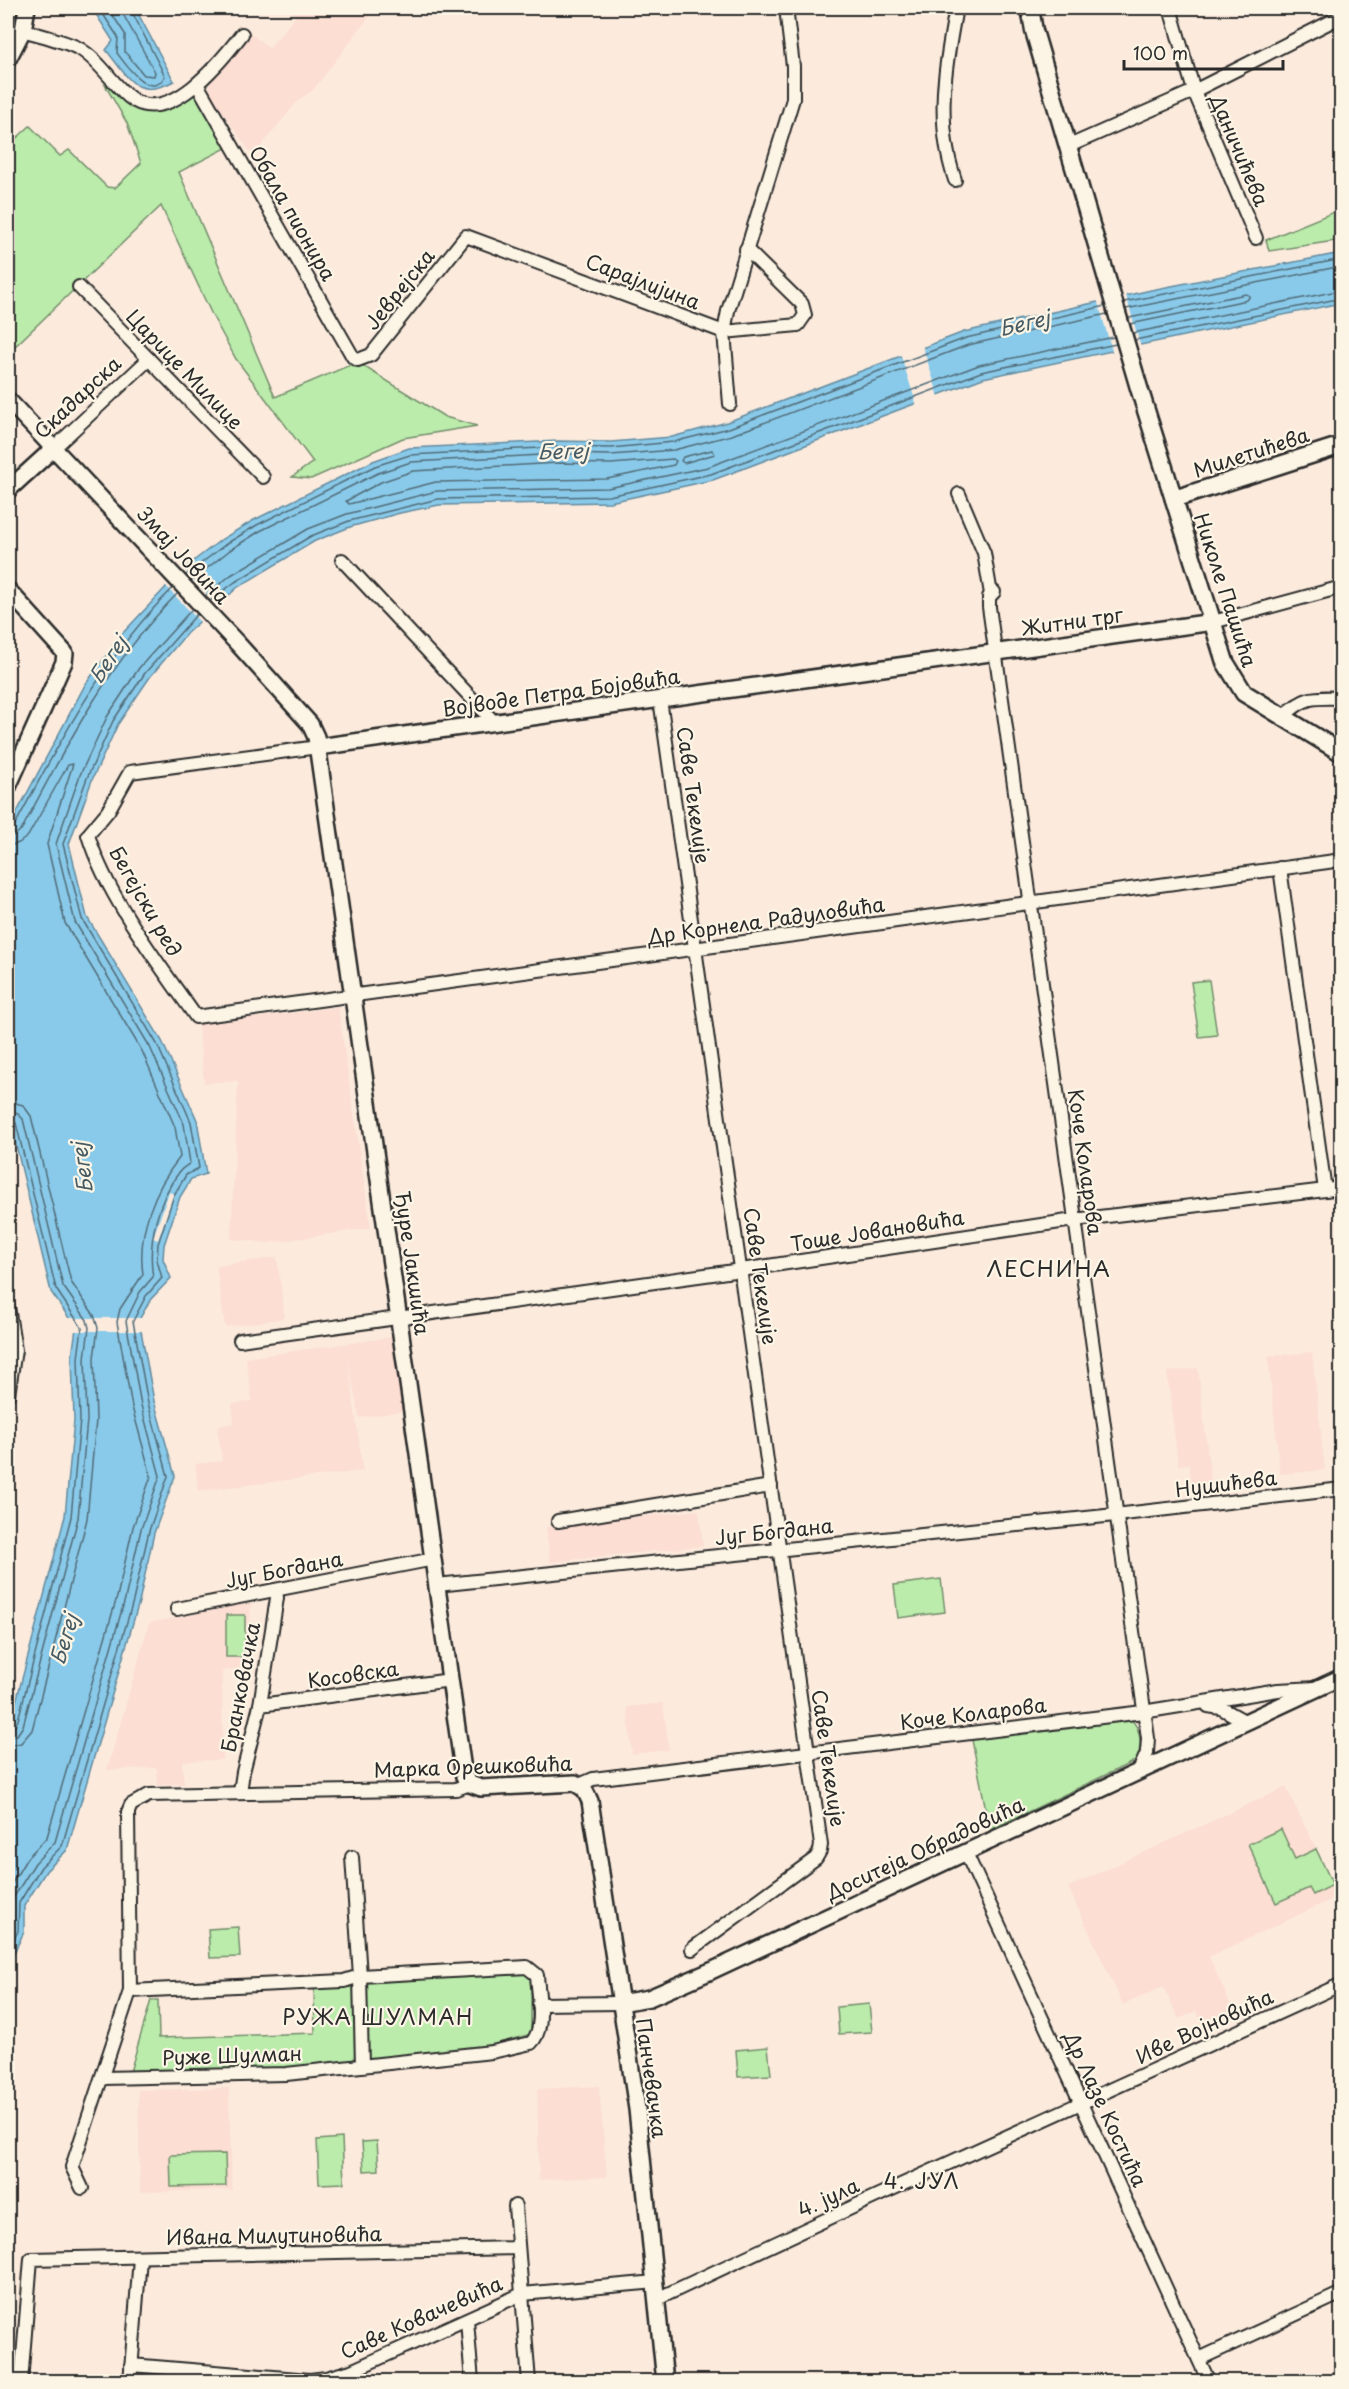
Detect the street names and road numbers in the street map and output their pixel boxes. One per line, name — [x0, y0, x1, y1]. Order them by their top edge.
street label: Даничићева — [1203, 88, 1277, 211]
street label: Обала пионира — [242, 140, 344, 287]
street label: Јеврејска — [357, 241, 442, 336]
street label: Сарајлијина — [581, 245, 705, 317]
street label: Царице Милице — [120, 302, 250, 436]
street label: Скадарска — [27, 348, 128, 445]
street label: Милетићева — [1189, 419, 1313, 485]
street label: Змај Јовина — [131, 500, 237, 611]
street label: Николе Пашића — [1187, 509, 1265, 671]
street label: Житни трг — [1019, 599, 1126, 643]
street label: Војводе Петра Бојовића — [440, 660, 682, 724]
street label: Саве Текелије — [670, 725, 718, 865]
street label: Бегејски ред — [102, 840, 190, 962]
street label: Др Корнела Радуловића — [645, 888, 887, 952]
street label: Коче Коларова — [1061, 1087, 1111, 1238]
street label: Ђуре Јакшића — [388, 1189, 438, 1337]
street label: Тоше Јовановића — [788, 1201, 966, 1259]
street label: Саве Текелије — [737, 1206, 785, 1346]
street label: Нушићева — [1174, 1462, 1279, 1504]
street label: Југ Богдана — [713, 1510, 835, 1552]
street label: Југ Богдана — [223, 1543, 346, 1595]
street label: Бранковачка — [213, 1619, 267, 1755]
street label: Косовска — [306, 1653, 401, 1695]
street label: Саве Текелије — [805, 1688, 853, 1828]
street label: Коче Коларова — [898, 1689, 1048, 1737]
street label: Марка Орешковића — [373, 1748, 573, 1784]
street label: Доситеја Обрадовића — [820, 1789, 1029, 1908]
street label: Иве Војновића — [1130, 1981, 1278, 2071]
street label: Панчевачка — [629, 2016, 675, 2140]
street label: Др Лазе Костића — [1056, 2026, 1155, 2192]
street label: Руже Шулман — [161, 2038, 303, 2072]
street label: 4. јула — [792, 2170, 864, 2224]
street label: Ивана Милутиновића — [166, 2218, 383, 2252]
street label: Саве Ковачевића — [335, 2268, 507, 2366]

